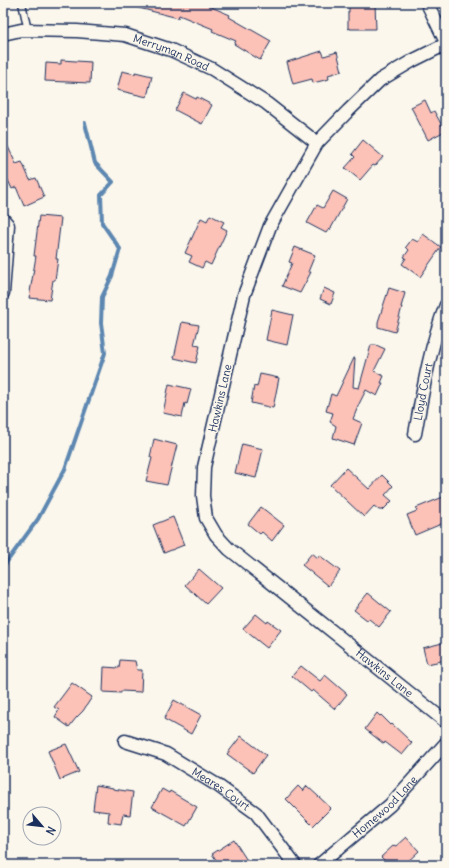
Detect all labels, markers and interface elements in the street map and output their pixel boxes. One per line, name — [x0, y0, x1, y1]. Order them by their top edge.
street label: Merryman Road — [131, 31, 212, 74]
street label: Lloyd Court — [411, 362, 436, 421]
street label: Hawkins Lane — [205, 363, 235, 433]
street label: Hawkins Lane — [353, 646, 416, 700]
street label: Meares Court — [189, 764, 253, 813]
street label: Homewood Lane — [349, 773, 420, 841]
north arrow — [22, 806, 62, 846]
text: N — [43, 824, 59, 837]

